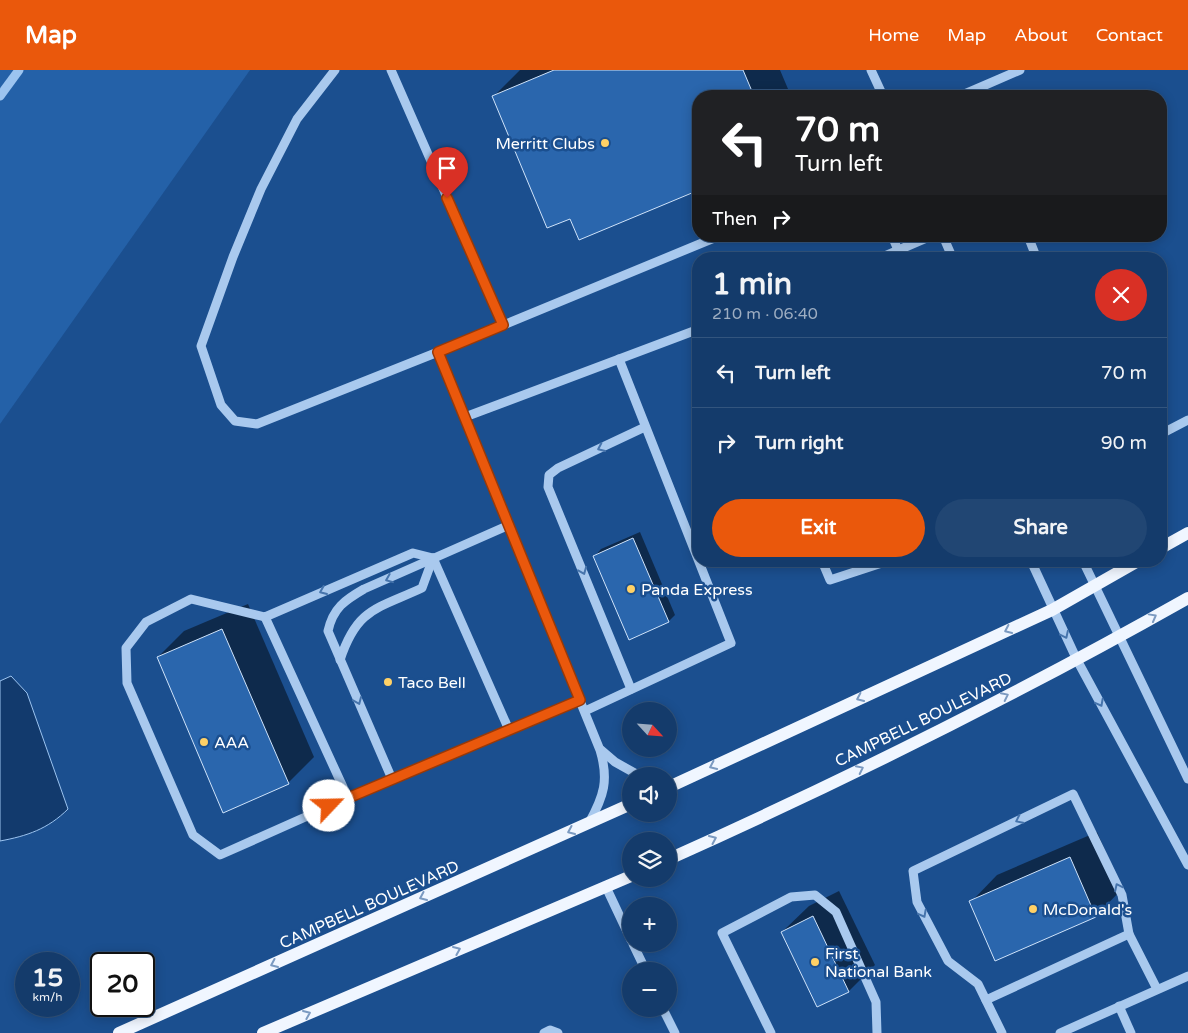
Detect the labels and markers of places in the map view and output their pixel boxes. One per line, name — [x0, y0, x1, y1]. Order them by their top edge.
place label: Merritt Clubs — [495, 134, 595, 154]
marker: Merritt Clubs — [599, 137, 611, 149]
pin — [426, 147, 468, 198]
place label: Panda Express — [641, 580, 753, 600]
marker: Panda Express — [625, 583, 637, 595]
place label: Taco Bell — [398, 673, 466, 693]
marker: Taco Bell — [382, 676, 394, 688]
place label: AAA — [214, 733, 249, 753]
marker: AAA — [198, 736, 210, 748]
place label: McDonald's — [1043, 900, 1132, 920]
marker: McDonald's — [1027, 903, 1039, 915]
place label: First National Bank — [825, 944, 932, 982]
marker: First National Bank — [809, 956, 821, 968]

